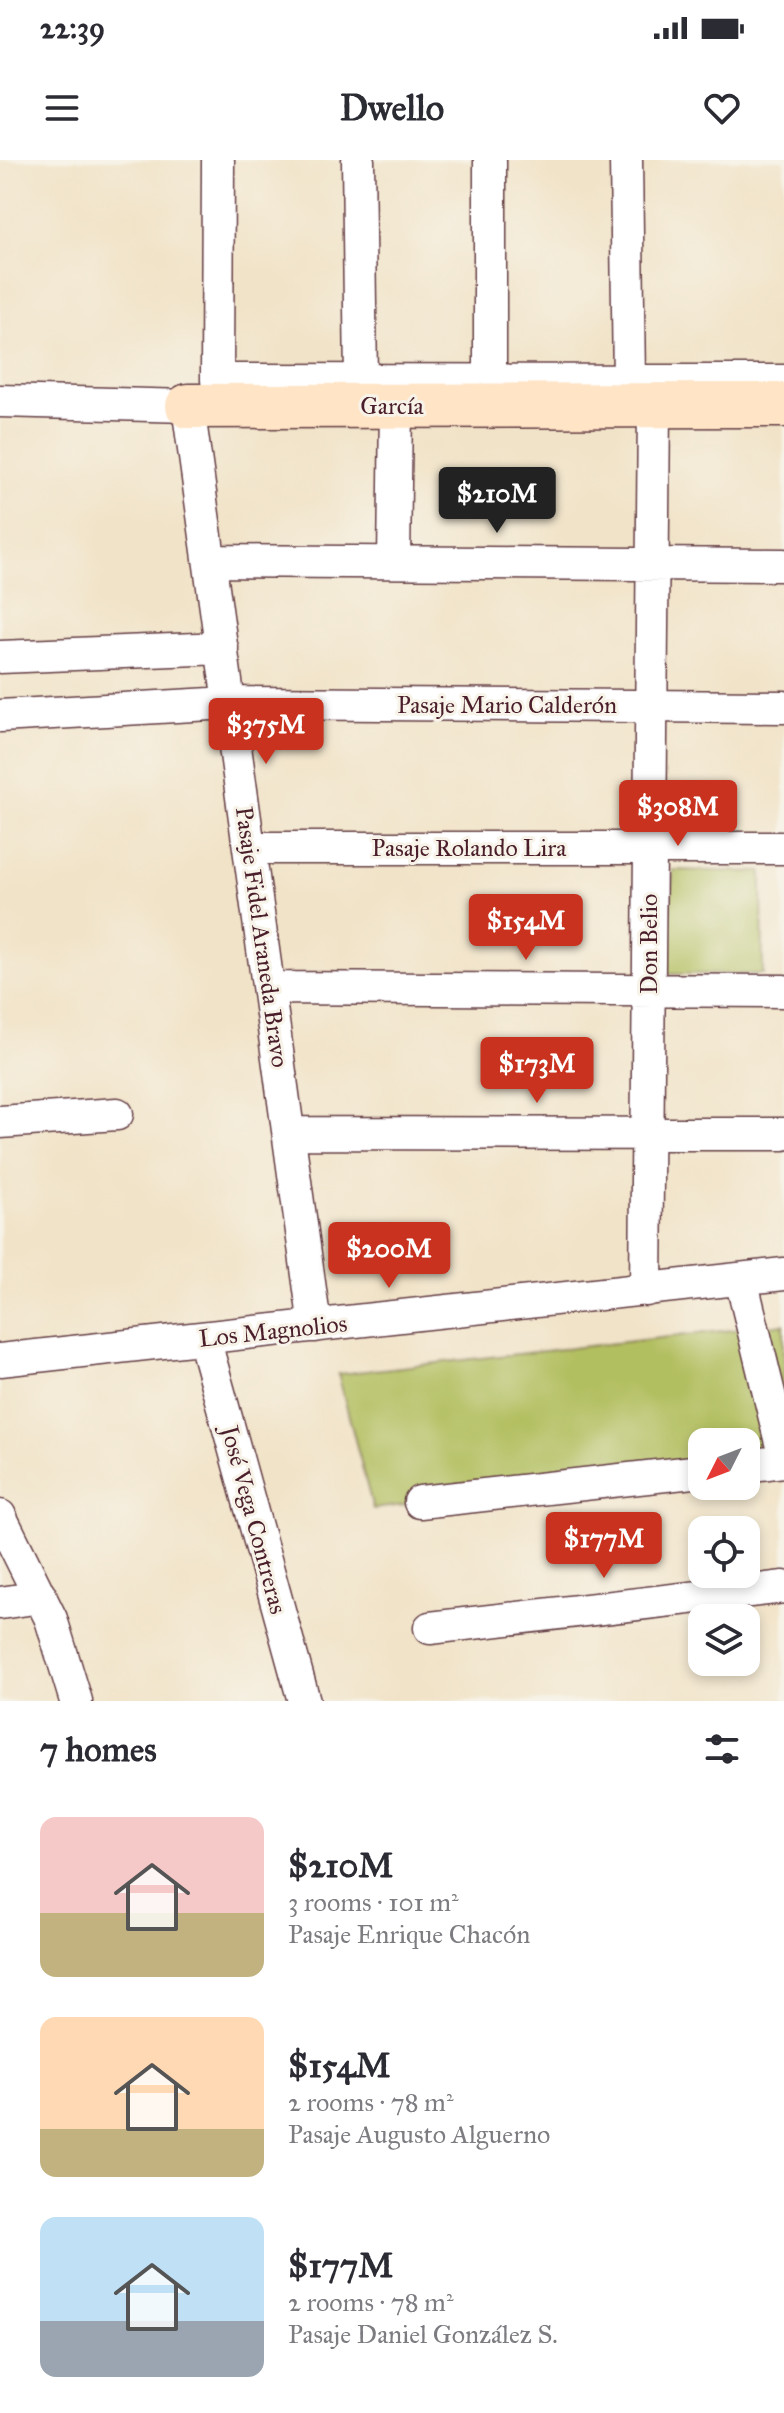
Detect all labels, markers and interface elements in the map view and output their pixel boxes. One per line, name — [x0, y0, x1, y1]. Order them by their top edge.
text: 22:39 — [40, 10, 105, 46]
icon: menu — [40, 86, 84, 130]
text: Dwello — [340, 86, 444, 130]
icon: heart — [700, 86, 744, 130]
street label: García — [360, 391, 425, 421]
pin: $210M — [441, 467, 553, 535]
text: $210M — [457, 477, 537, 509]
street label: Pasaje Mario Calderón — [397, 690, 617, 720]
pin: $375M — [210, 698, 322, 766]
text: $375M — [227, 708, 305, 740]
pin: $308M — [622, 780, 734, 848]
text: $308M — [637, 790, 719, 822]
street label: Pasaje Fidel Araneda Bravo — [229, 805, 295, 1069]
street label: Pasaje Rolando Lira — [372, 833, 567, 863]
pin: $154M — [470, 894, 582, 962]
street label: Don Belio — [634, 894, 664, 994]
text: $154M — [487, 904, 565, 936]
pin: $173M — [481, 1037, 593, 1105]
text: $173M — [499, 1047, 575, 1079]
pin: $200M — [333, 1222, 445, 1290]
text: $200M — [346, 1232, 432, 1264]
street label: Los Magnolios — [197, 1308, 349, 1354]
street label: José Vega Contreras — [214, 1420, 294, 1617]
north arrow — [688, 1428, 760, 1500]
map controls — [688, 1428, 760, 1676]
pin: $177M — [548, 1512, 660, 1580]
button: locate — [688, 1516, 760, 1588]
text: $177M — [564, 1522, 644, 1554]
button: layers — [688, 1604, 760, 1676]
icon: filters — [700, 1727, 744, 1771]
text: 7 homes — [40, 1729, 157, 1770]
text: $210M — [288, 1845, 393, 1886]
icon: home — [104, 1849, 200, 1945]
text: 3 rooms · 101 m² — [288, 1886, 459, 1918]
text: Pasaje Enrique Chacón — [288, 1918, 530, 1950]
text: $154M — [288, 2045, 390, 2086]
icon: home — [104, 2049, 200, 2145]
text: 2 rooms · 78 m² — [288, 2086, 453, 2118]
text: Pasaje Augusto Alguerno — [288, 2118, 550, 2150]
text: $177M — [288, 2245, 393, 2286]
icon: home — [104, 2249, 200, 2345]
text: 2 rooms · 78 m² — [288, 2286, 453, 2318]
text: Pasaje Daniel González S. — [288, 2318, 558, 2350]

